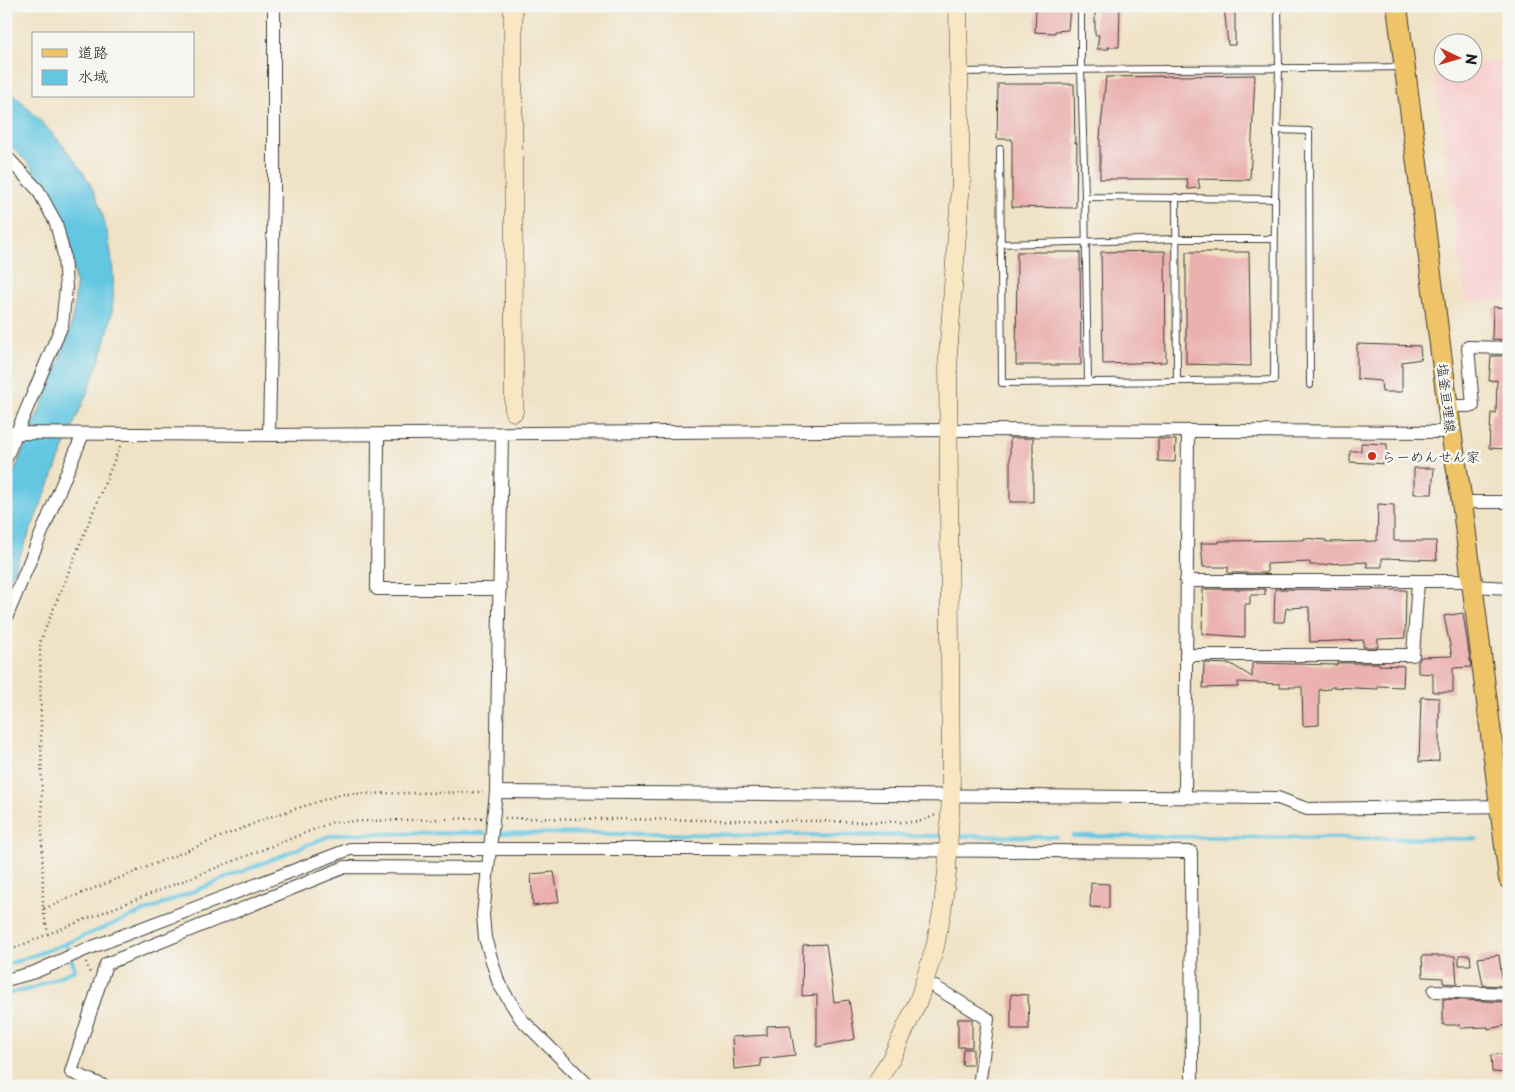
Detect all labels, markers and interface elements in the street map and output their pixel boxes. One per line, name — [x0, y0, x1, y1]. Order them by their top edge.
legend — [32, 32, 195, 98]
north arrow — [1432, 32, 1482, 82]
text: 道路 — [78, 40, 108, 63]
text: N — [1461, 53, 1482, 66]
text: 水域 — [78, 64, 108, 87]
street label: 塩釜亘理線 — [1432, 362, 1462, 434]
place label: らーめんせん家 — [1382, 446, 1480, 467]
marker: らーめんせん家 — [1366, 450, 1378, 462]

